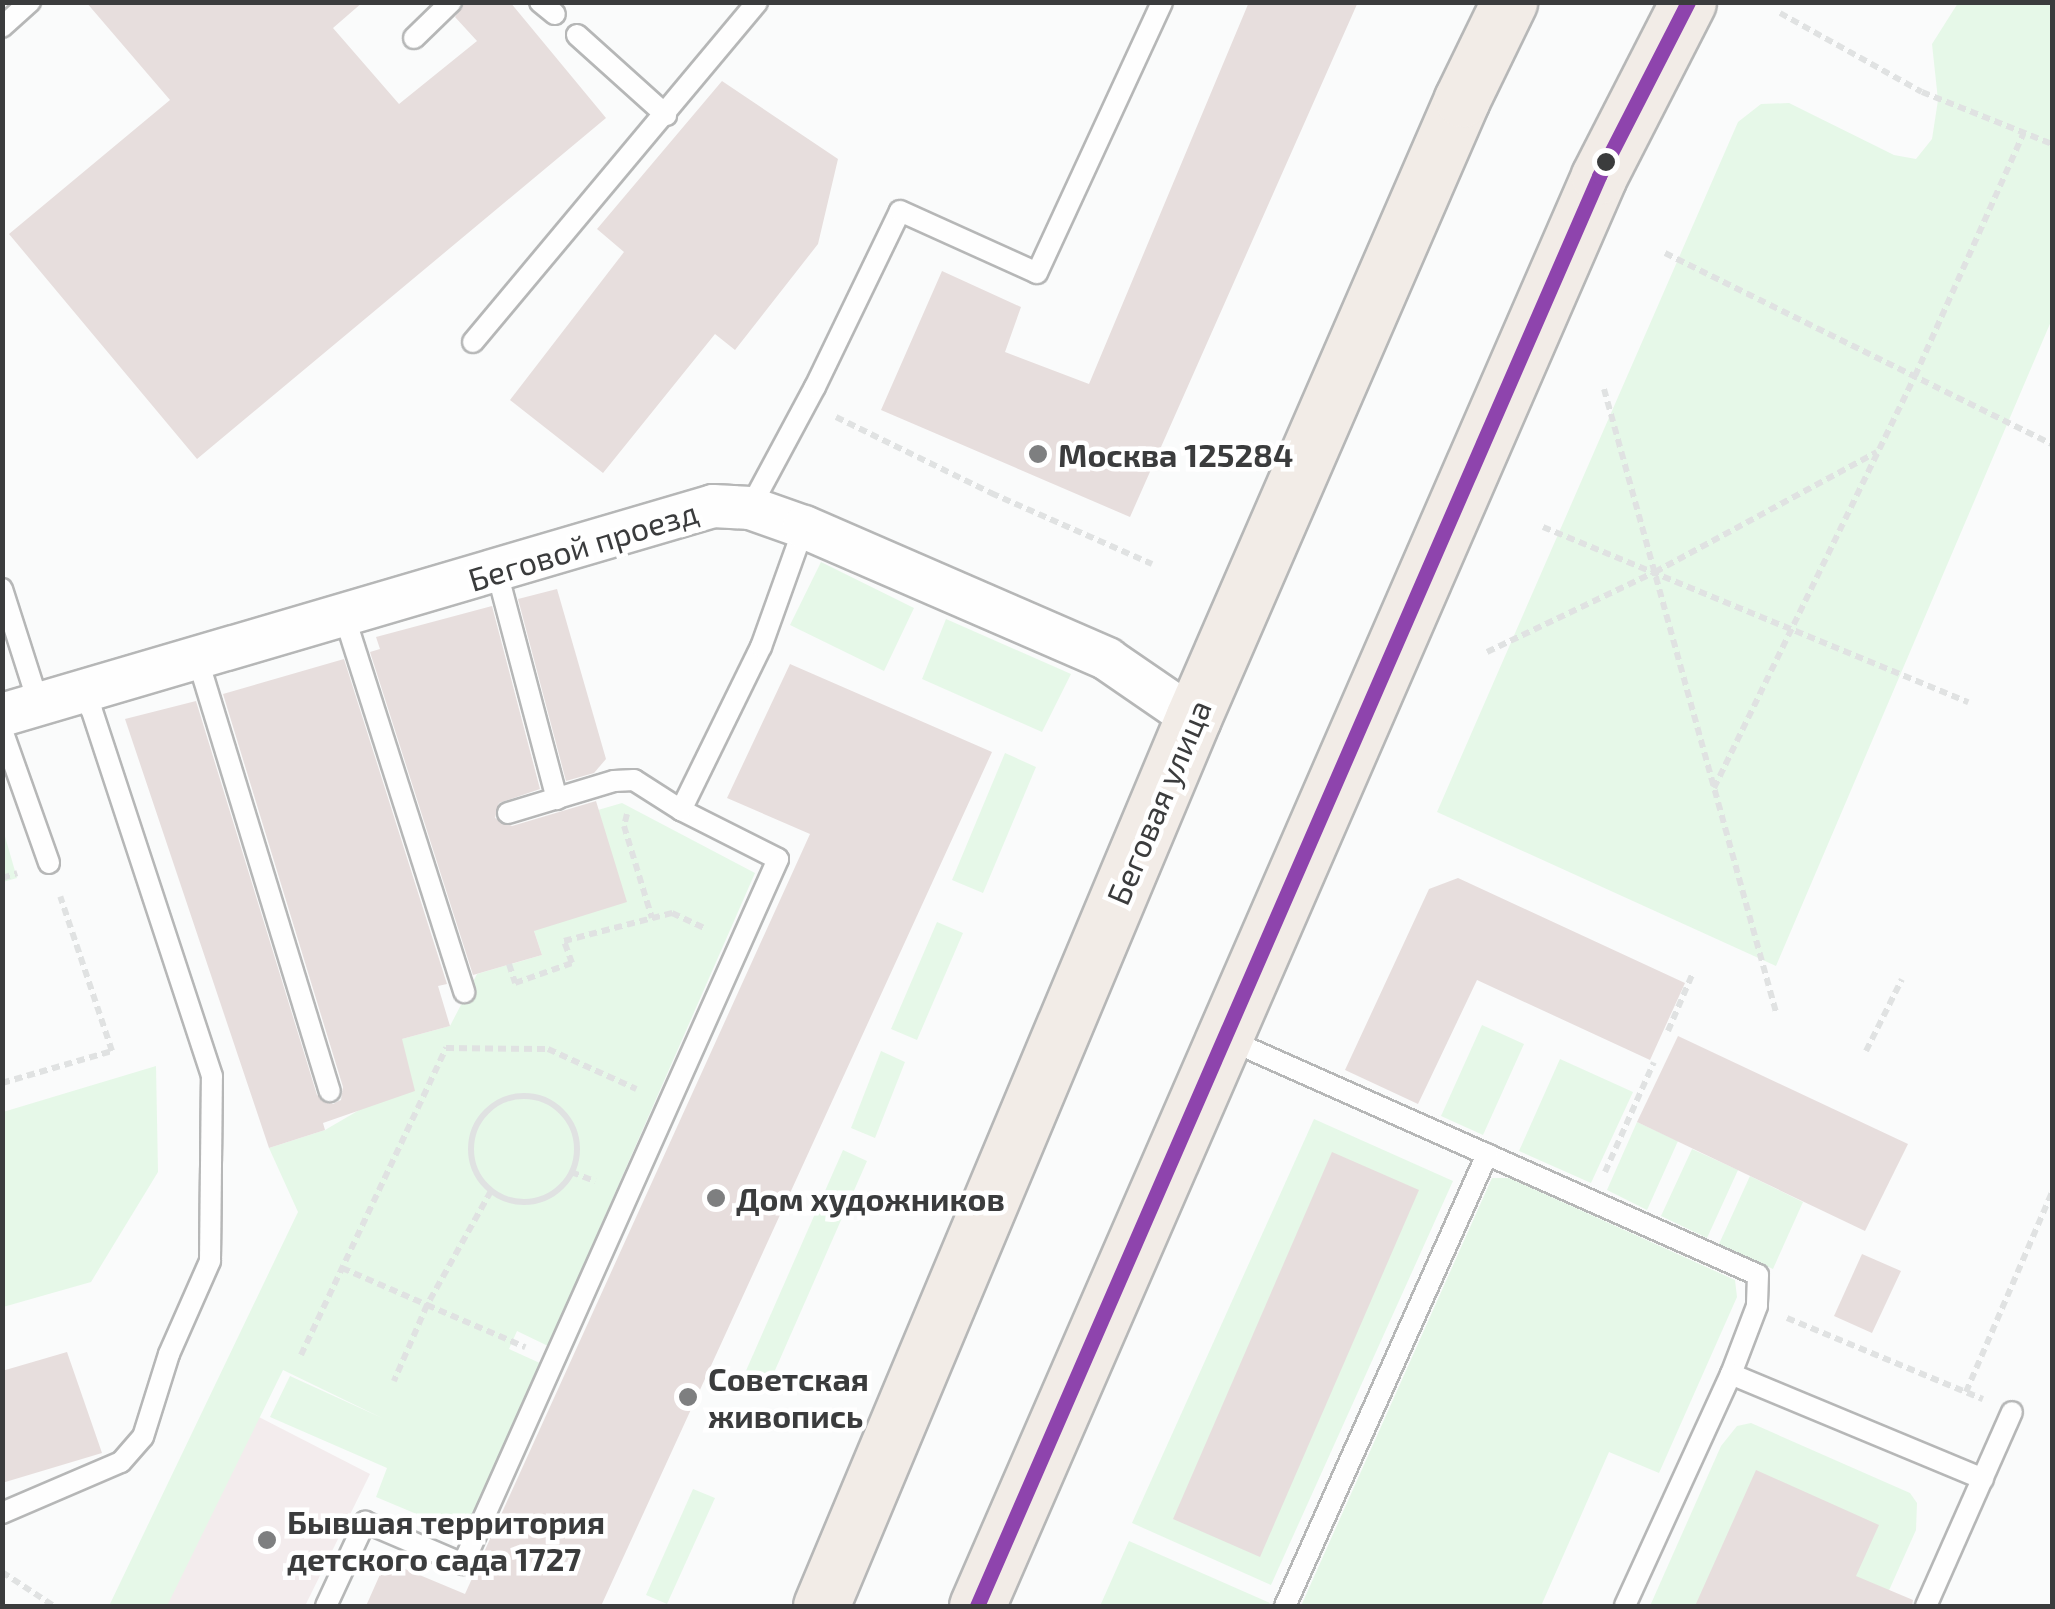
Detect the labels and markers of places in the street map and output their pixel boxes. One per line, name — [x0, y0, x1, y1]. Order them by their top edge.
unlabelled marker — [1596, 152, 1616, 172]
place label: Москва 125284 — [1058, 435, 1293, 473]
marker: Москва 125284 — [1027, 443, 1049, 465]
place label: Дом художников — [736, 1179, 1005, 1217]
marker: Дом художников — [705, 1187, 727, 1209]
place label: Советская живопись — [708, 1360, 869, 1435]
marker: Советская живопись — [677, 1386, 699, 1408]
place label: Бывшая территория детского сада 1727 — [287, 1503, 605, 1578]
marker: Бывшая территория детского сада 1727 — [256, 1529, 278, 1551]

